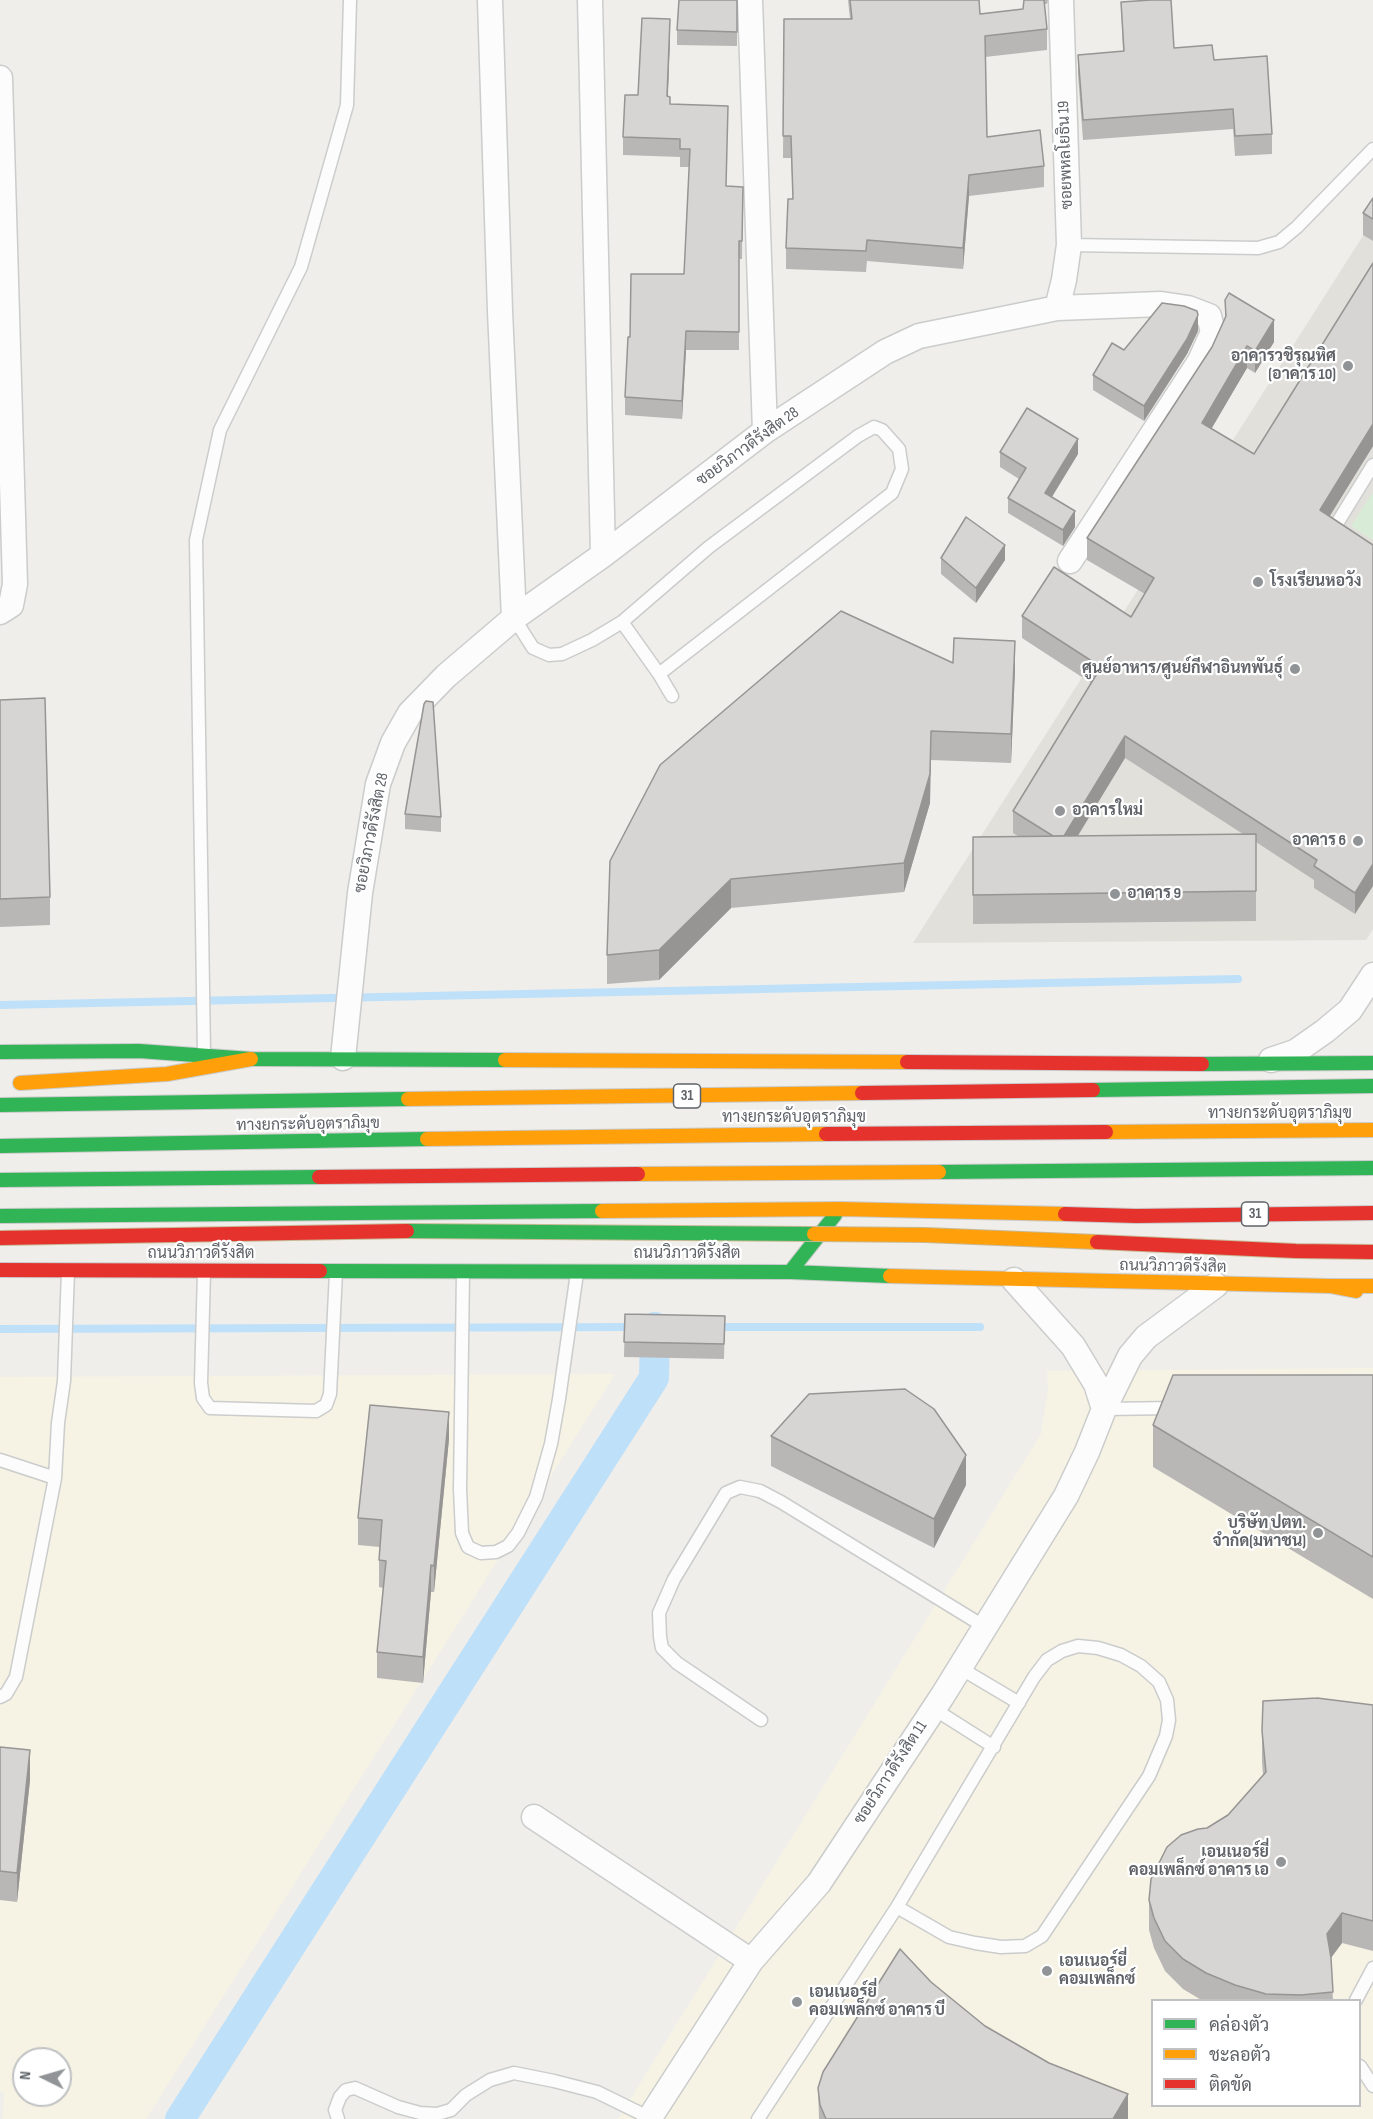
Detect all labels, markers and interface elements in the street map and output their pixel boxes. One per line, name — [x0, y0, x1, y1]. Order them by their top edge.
street label: ซอยพหลโยธิน 19 — [1055, 100, 1077, 210]
place label: อาคารวชิรุณหิศ (อาคาร 10) — [1231, 347, 1336, 385]
marker: อาคารวชิรุณหิศ (อาคาร 10) — [1341, 359, 1355, 373]
street label: ซอยวิภาวดีรังสิต 28 — [693, 403, 803, 491]
place label: โรงเรียนหอวัง — [1270, 572, 1361, 592]
marker: โรงเรียนหอวัง — [1251, 575, 1265, 589]
place label: ศูนย์อาหาร/ศูนย์กีฬาอินทพันธุ์ — [1082, 659, 1283, 679]
marker: ศูนย์อาหาร/ศูนย์กีฬาอินทพันธุ์ — [1288, 662, 1302, 676]
street label: ซอยวิภาวดีรังสิต 28 — [351, 771, 393, 895]
place label: อาคารใหม่ — [1072, 801, 1143, 821]
marker: อาคารใหม่ — [1053, 804, 1067, 818]
place label: อาคาร 6 — [1292, 831, 1346, 851]
marker: อาคาร 6 — [1351, 834, 1365, 848]
place label: อาคาร 9 — [1127, 884, 1181, 904]
marker: อาคาร 9 — [1108, 887, 1122, 901]
road number: 31 — [674, 1084, 700, 1108]
street label: ทางยกระดับอุตราภิมุข — [1208, 1104, 1352, 1124]
street label: ทางยกระดับอุตราภิมุข — [722, 1108, 866, 1128]
street label: ทางยกระดับอุตราภิมุข — [236, 1114, 380, 1136]
road number: 31 — [1242, 1202, 1268, 1226]
street label: ถนนวิภาวดีรังสิต — [147, 1244, 255, 1264]
street label: ถนนวิภาวดีรังสิต — [633, 1244, 741, 1264]
street label: ถนนวิภาวดีรังสิต — [1119, 1256, 1227, 1278]
place label: บริษัท ปตท. จำกัด(มหาชน) — [1213, 1514, 1306, 1552]
marker: บริษัท ปตท. จำกัด(มหาชน) — [1311, 1526, 1325, 1540]
street label: ซอยวิภาวดีรังสิต 11 — [850, 1718, 932, 1828]
place label: เอนเนอร์ยี่ คอมเพล็กซ์ อาคาร เอ — [1129, 1843, 1269, 1881]
marker: เอนเนอร์ยี่ คอมเพล็กซ์ อาคาร เอ — [1274, 1855, 1288, 1869]
place label: เอนเนอร์ยี่ คอมเพล็กซ์ — [1059, 1952, 1136, 1990]
marker: เอนเนอร์ยี่ คอมเพล็กซ์ — [1040, 1964, 1054, 1978]
place label: เอนเนอร์ยี่ คอมเพล็กซ์ อาคาร บี — [809, 1983, 945, 2021]
marker: เอนเนอร์ยี่ คอมเพล็กซ์ อาคาร บี — [790, 1995, 804, 2009]
legend — [1151, 1999, 1361, 2107]
text: คล่องตัว — [1209, 2015, 1269, 2036]
text: ชะลอตัว — [1209, 2045, 1271, 2066]
north arrow — [12, 2047, 72, 2107]
text: N — [16, 2070, 35, 2081]
text: ติดขัด — [1209, 2075, 1252, 2096]

